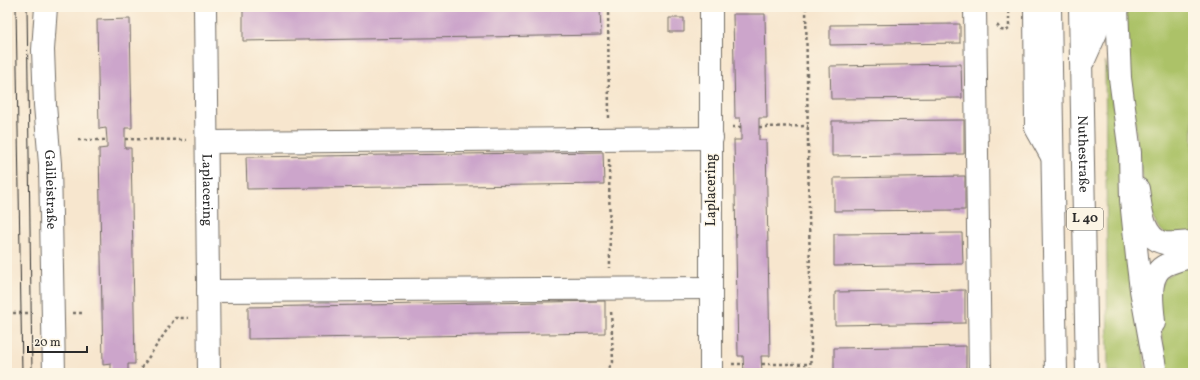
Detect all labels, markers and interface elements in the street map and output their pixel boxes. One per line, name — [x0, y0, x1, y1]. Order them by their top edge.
street label: Nuthestraße — [1073, 115, 1093, 193]
street label: Galileistraße — [39, 149, 61, 230]
street label: Laplacering — [197, 154, 217, 226]
street label: Laplacering — [702, 154, 721, 226]
road number: L 40 — [1067, 208, 1103, 230]
scale bar — [28, 328, 87, 354]
text: 20 m — [34, 335, 61, 351]

